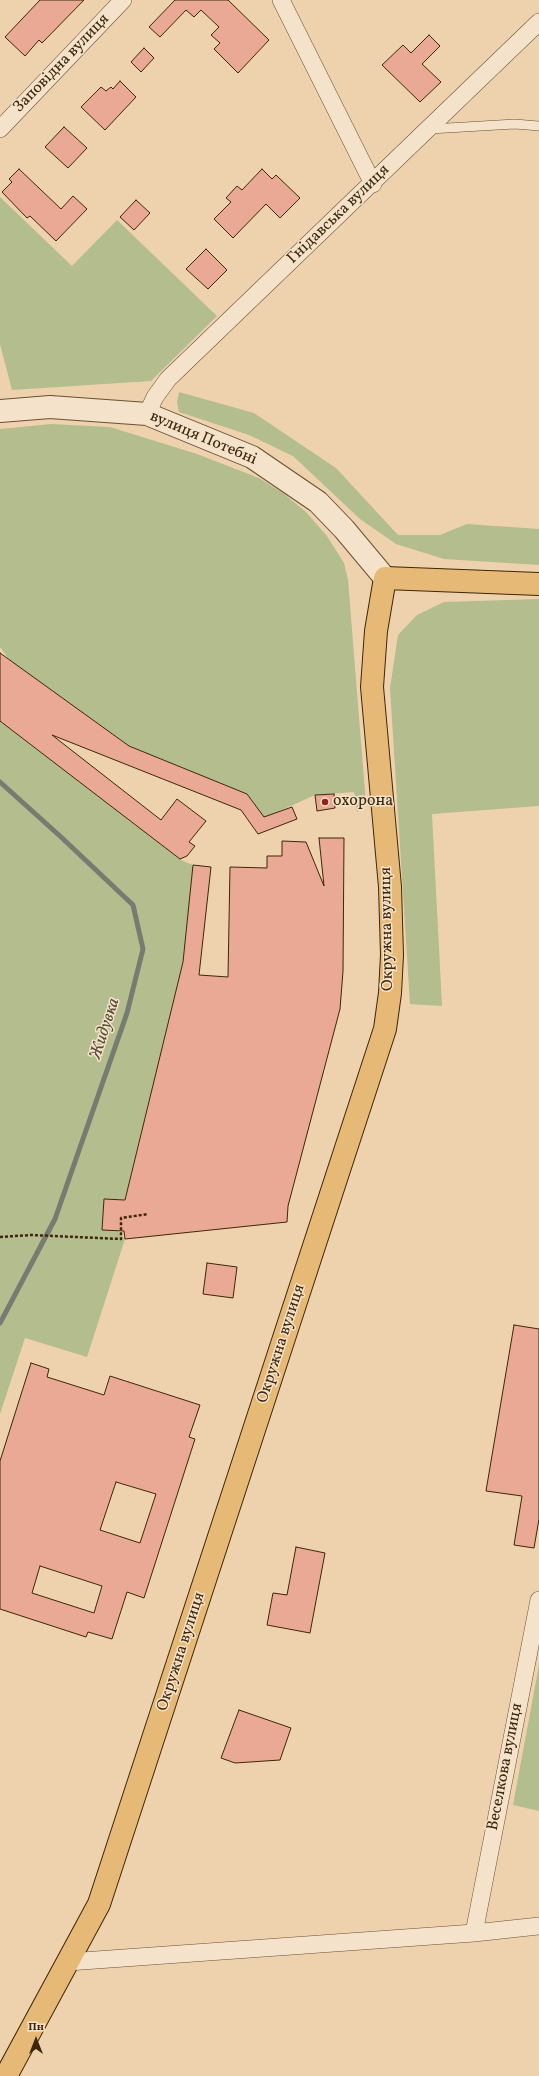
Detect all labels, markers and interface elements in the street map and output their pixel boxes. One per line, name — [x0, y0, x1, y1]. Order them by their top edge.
street label: Заповідна вулиця — [10, 11, 114, 117]
street label: Гнідавська вулиця — [284, 161, 394, 269]
street label: вулиця Потебні — [147, 408, 259, 470]
place label: охорона — [333, 792, 393, 812]
marker: охорона — [320, 797, 330, 807]
street label: Окружна вулиця — [377, 867, 399, 991]
water label: Жидувка — [87, 996, 125, 1062]
street label: Окружна вулиця — [254, 1282, 310, 1406]
street label: Окружна вулиця — [154, 1590, 210, 1714]
street label: Веселкова вулиця — [484, 1702, 528, 1832]
north arrow — [16, 2020, 56, 2060]
text: Пн — [28, 2020, 44, 2035]

